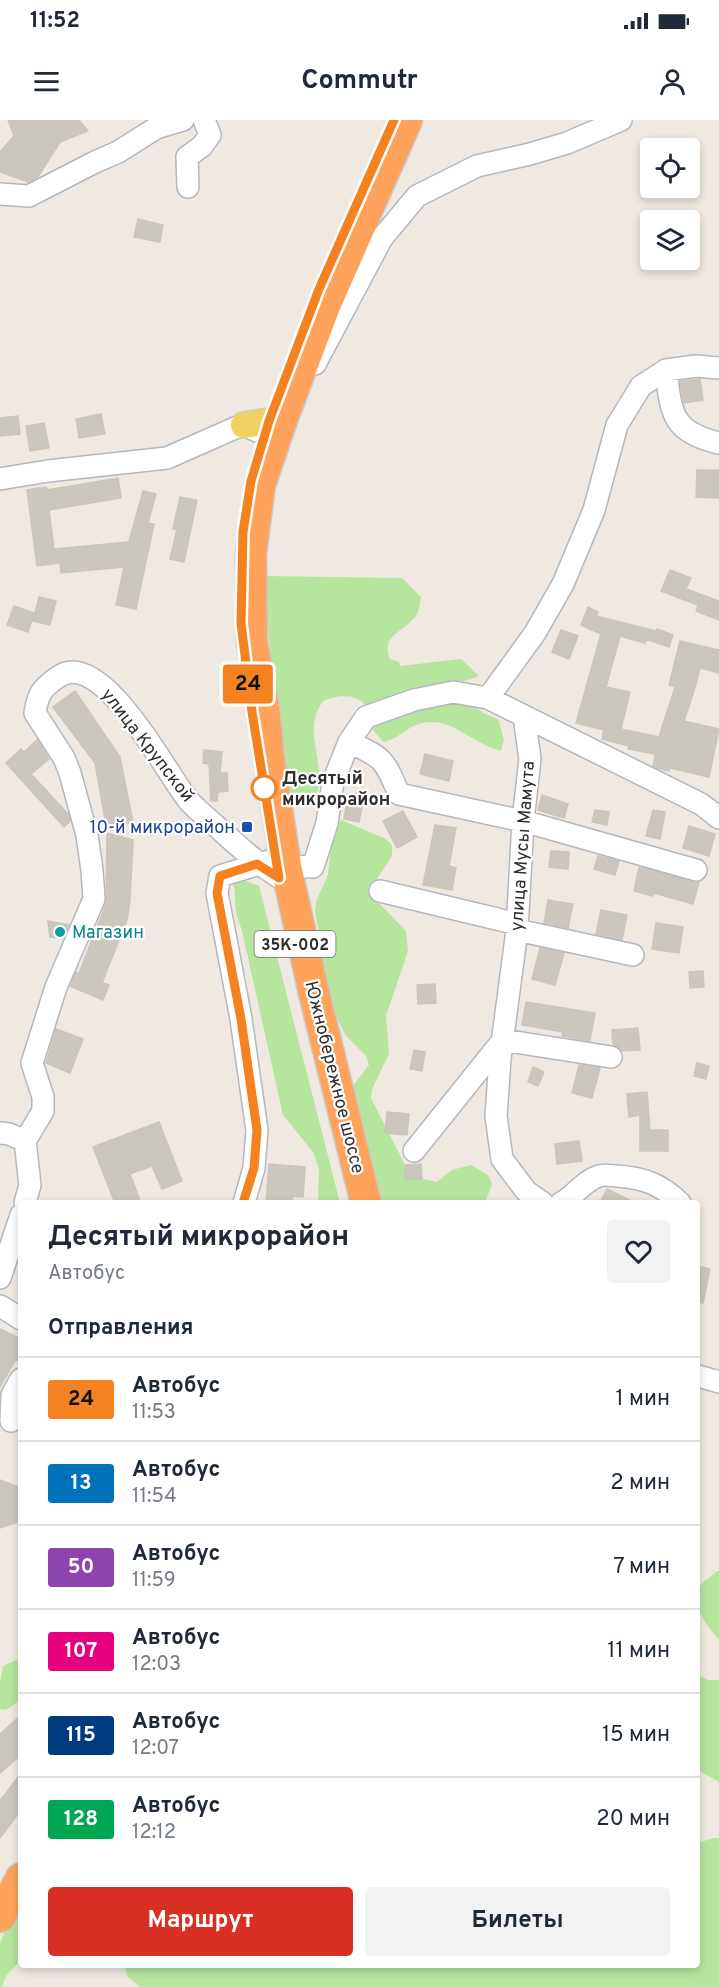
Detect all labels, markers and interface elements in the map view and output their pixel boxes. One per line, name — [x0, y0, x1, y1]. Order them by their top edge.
text: 11:52 — [30, 8, 80, 35]
text: Commutr — [301, 64, 418, 98]
icon: menu — [30, 65, 63, 98]
icon: person — [656, 65, 689, 98]
map controls — [640, 138, 700, 270]
button: locate — [640, 138, 700, 198]
button: layers — [640, 210, 700, 270]
line badge: 24 — [221, 664, 275, 704]
text: 24 — [235, 671, 261, 698]
street label: улица Крупской — [95, 684, 198, 807]
street label: улица Мусы Мамута — [506, 760, 541, 932]
place label: Десятый микрорайон — [282, 768, 390, 812]
marker: Десятый микрорайон — [251, 775, 277, 801]
place label: 10-й микрорайон — [90, 817, 235, 840]
marker: 10-й микрорайон — [240, 820, 254, 834]
place label: Магазин — [72, 922, 144, 945]
marker: Магазин — [53, 925, 67, 939]
road number: 35К-002 — [254, 931, 336, 957]
street label: Южнобережное шоссе — [298, 979, 369, 1176]
text: Десятый микрорайон — [48, 1220, 349, 1256]
button: heart — [607, 1220, 670, 1283]
text: Автобус — [48, 1261, 125, 1287]
text: Отправления — [48, 1315, 193, 1342]
text: Автобус — [132, 1373, 220, 1400]
text: 24 — [68, 1386, 94, 1413]
text: 1 мин — [616, 1386, 670, 1413]
text: 11:53 — [132, 1400, 176, 1426]
text: Автобус — [132, 1457, 220, 1484]
text: 13 — [71, 1470, 92, 1497]
text: 2 мин — [610, 1470, 670, 1497]
text: 11:54 — [132, 1484, 177, 1510]
text: Автобус — [132, 1541, 220, 1568]
text: 50 — [68, 1554, 94, 1581]
text: 7 мин — [613, 1554, 670, 1581]
text: 11:59 — [132, 1568, 176, 1594]
text: Автобус — [132, 1625, 220, 1652]
text: 107 — [64, 1638, 98, 1665]
text: 11 мин — [607, 1638, 670, 1665]
text: 12:03 — [132, 1652, 181, 1678]
text: Автобус — [132, 1709, 220, 1736]
text: 115 — [66, 1722, 96, 1749]
text: 15 мин — [602, 1722, 670, 1749]
text: 12:07 — [132, 1736, 179, 1762]
text: Автобус — [132, 1793, 220, 1820]
text: 128 — [64, 1806, 98, 1833]
text: 20 мин — [596, 1806, 670, 1833]
text: 12:12 — [132, 1820, 176, 1846]
button: Маршрут — [48, 1887, 353, 1956]
button: Билеты — [365, 1887, 670, 1956]

